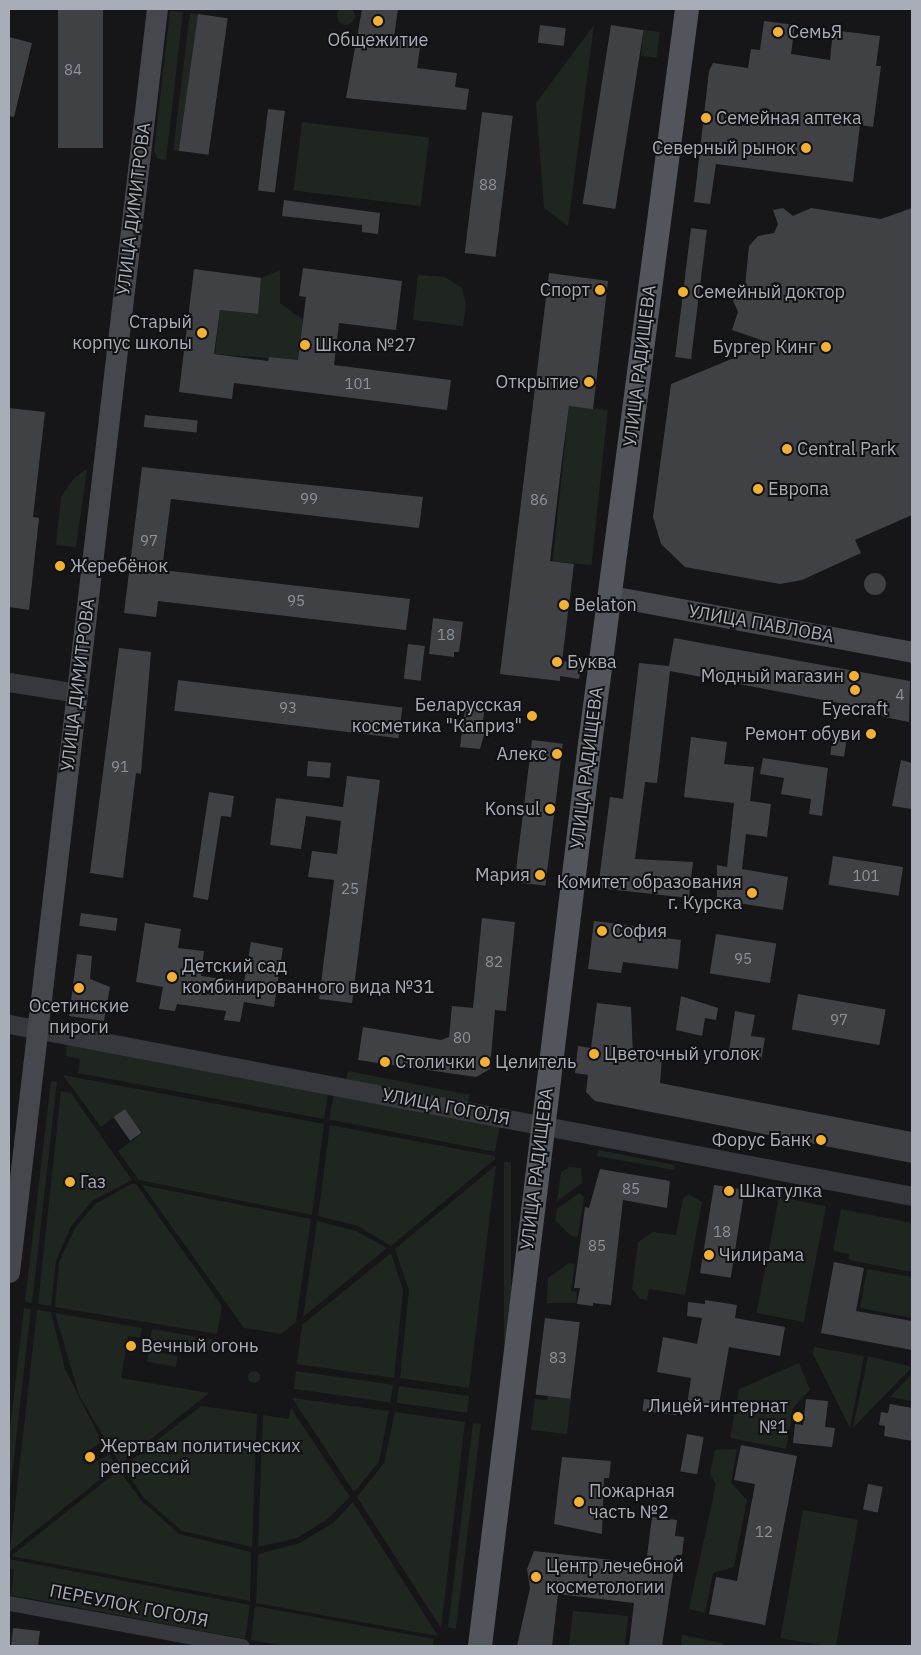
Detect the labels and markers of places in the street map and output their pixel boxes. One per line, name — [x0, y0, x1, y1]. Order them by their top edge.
marker: Общежитие — [372, 15, 384, 27]
place label: СемьЯ — [788, 21, 842, 43]
marker: СемьЯ — [772, 26, 784, 38]
place label: Общежитие — [328, 29, 428, 51]
place label: Семейная аптека — [716, 107, 862, 129]
marker: Семейная аптека — [700, 112, 712, 124]
place label: Северный рынок — [652, 137, 796, 159]
marker: Северный рынок — [800, 142, 812, 154]
place label: Спорт — [540, 279, 590, 301]
place label: Семейный доктор — [693, 281, 845, 303]
marker: Спорт — [594, 284, 606, 296]
marker: Семейный доктор — [677, 286, 689, 298]
place label: Старый корпус школы — [72, 312, 192, 354]
marker: Старый корпус школы — [196, 327, 208, 339]
place label: Школа №27 — [315, 334, 416, 356]
place label: Бургер Кинг — [713, 336, 816, 358]
marker: Школа №27 — [299, 339, 311, 351]
marker: Бургер Кинг — [820, 341, 832, 353]
place label: Открытие — [495, 371, 579, 393]
marker: Открытие — [583, 376, 595, 388]
place label: Central Park — [797, 438, 896, 460]
marker: Central Park — [781, 443, 793, 455]
place label: Европа — [768, 478, 829, 500]
marker: Европа — [752, 483, 764, 495]
place label: Жеребёнок — [70, 555, 168, 577]
marker: Жеребёнок — [54, 560, 66, 572]
place label: Belaton — [574, 594, 637, 616]
marker: Belaton — [558, 599, 570, 611]
place label: Буква — [567, 651, 617, 673]
marker: Буква — [551, 656, 563, 668]
place label: Модный магазин — [701, 665, 844, 687]
marker: Модный магазин — [848, 670, 860, 682]
marker: Eyecraft — [849, 684, 861, 696]
place label: Беларусская косметика "Каприз" — [352, 695, 522, 738]
place label: Eyecraft — [822, 698, 888, 720]
marker: Беларусская косметика "Каприз" — [526, 710, 538, 722]
place label: Ремонт обуви — [745, 723, 861, 745]
marker: Ремонт обуви — [865, 728, 877, 740]
place label: Алекс — [496, 743, 547, 765]
marker: Алекс — [551, 748, 563, 760]
place label: Konsul — [485, 798, 540, 820]
marker: Konsul — [544, 803, 556, 815]
place label: Мария — [475, 864, 530, 886]
marker: Мария — [534, 869, 546, 881]
place label: Комитет образования г. Курска — [557, 872, 742, 914]
marker: Комитет образования г. Курска — [746, 887, 758, 899]
place label: София — [612, 920, 667, 942]
marker: София — [596, 925, 608, 937]
place label: Детский сад комбинированного вида №31 — [182, 956, 435, 999]
marker: Детский сад комбинированного вида №31 — [166, 971, 178, 983]
marker: Осетинские пироги — [73, 982, 85, 994]
place label: Осетинские пироги — [29, 996, 129, 1038]
place label: Цветочный уголок — [604, 1043, 760, 1065]
marker: Цветочный уголок — [588, 1048, 600, 1060]
place label: Столички — [395, 1051, 475, 1073]
place label: Целитель — [495, 1051, 576, 1073]
marker: Столички — [379, 1056, 391, 1068]
marker: Целитель — [479, 1056, 491, 1068]
place label: Форус Банк — [712, 1129, 811, 1151]
marker: Форус Банк — [815, 1134, 827, 1146]
place label: Газ — [80, 1171, 106, 1193]
marker: Газ — [64, 1176, 76, 1188]
place label: Шкатулка — [739, 1180, 822, 1202]
marker: Шкатулка — [723, 1185, 735, 1197]
place label: Чилирама — [719, 1244, 804, 1266]
marker: Чилирама — [703, 1249, 715, 1261]
place label: Вечный огонь — [141, 1335, 258, 1357]
marker: Вечный огонь — [125, 1340, 137, 1352]
place label: Лицей-интернат №1 — [649, 1396, 788, 1438]
marker: Лицей-интернат №1 — [792, 1411, 804, 1423]
place label: Жертвам политических репрессий — [100, 1436, 300, 1478]
marker: Жертвам политических репрессий — [84, 1451, 96, 1463]
place label: Пожарная часть №2 — [589, 1481, 675, 1524]
marker: Пожарная часть №2 — [573, 1496, 585, 1508]
place label: Центр лечебной косметологии — [546, 1556, 684, 1598]
marker: Центр лечебной косметологии — [530, 1571, 542, 1583]

